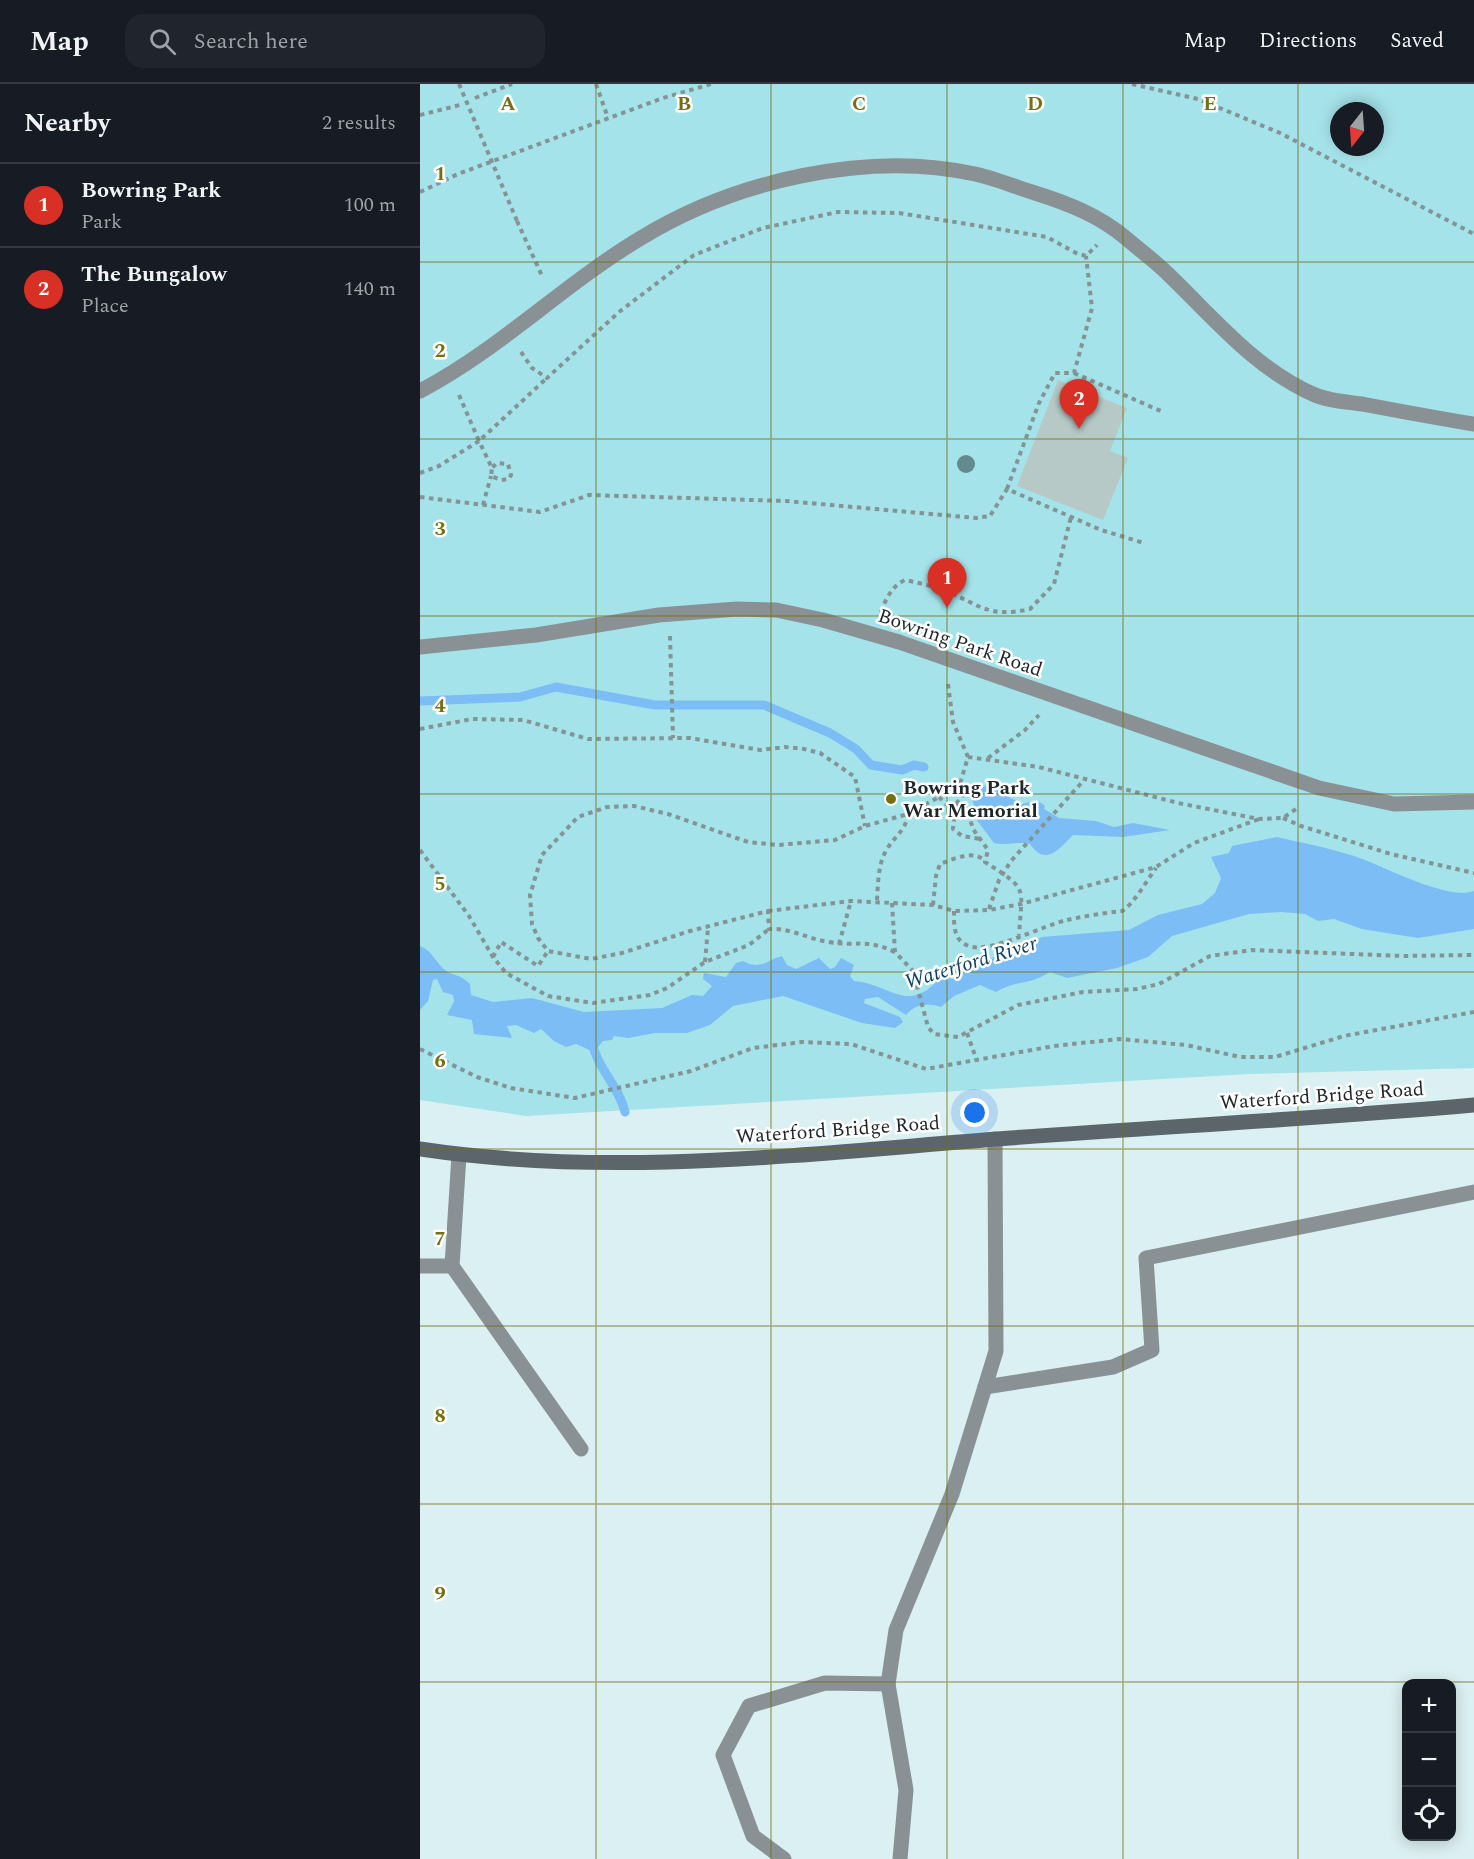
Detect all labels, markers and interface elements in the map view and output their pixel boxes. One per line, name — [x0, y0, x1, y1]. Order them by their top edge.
search box — [125, 14, 545, 68]
text: Map — [30, 20, 89, 63]
icon: search — [146, 25, 179, 58]
text: Search here — [194, 25, 308, 58]
text: Map — [1184, 25, 1226, 57]
text: Directions — [1259, 25, 1357, 57]
text: Saved — [1390, 25, 1444, 57]
text: A — [500, 89, 516, 119]
text: B — [677, 89, 691, 119]
text: C — [852, 89, 866, 119]
text: D — [1027, 89, 1043, 119]
text: E — [1203, 89, 1217, 119]
north arrow — [1330, 102, 1384, 156]
text: Nearby — [24, 103, 110, 143]
text: 2 results — [322, 108, 396, 138]
text: 1 — [434, 159, 446, 189]
text: Bowring Park — [81, 174, 221, 207]
text: 1 — [38, 190, 49, 220]
text: 100 m — [344, 190, 396, 220]
text: Park — [81, 207, 122, 237]
text: The Bungalow — [81, 258, 227, 291]
text: 2 — [38, 274, 49, 304]
text: 140 m — [344, 274, 396, 304]
text: Place — [81, 291, 129, 321]
text: 2 — [434, 336, 446, 366]
pin: 2 — [1060, 380, 1098, 429]
text: 3 — [434, 514, 446, 544]
pin: 1 — [928, 558, 966, 608]
street label: Bowring Park Road — [874, 601, 1046, 685]
text: 4 — [434, 691, 446, 721]
place label: Bowring Park War Memorial — [903, 773, 1038, 826]
marker: Bowring Park War Memorial — [884, 792, 898, 806]
text: 5 — [434, 869, 446, 899]
water label: Waterford River — [901, 927, 1042, 998]
text: 6 — [434, 1046, 446, 1076]
street label: Waterford Bridge Road — [1219, 1074, 1425, 1118]
your location — [960, 1098, 989, 1127]
street label: Waterford Bridge Road — [735, 1108, 941, 1152]
text: 7 — [434, 1224, 446, 1254]
text: 8 — [434, 1401, 446, 1431]
text: 9 — [434, 1579, 446, 1609]
map controls — [1402, 1679, 1456, 1841]
button: + — [1402, 1679, 1456, 1733]
button: − — [1402, 1733, 1456, 1787]
button: locate — [1402, 1787, 1456, 1841]

